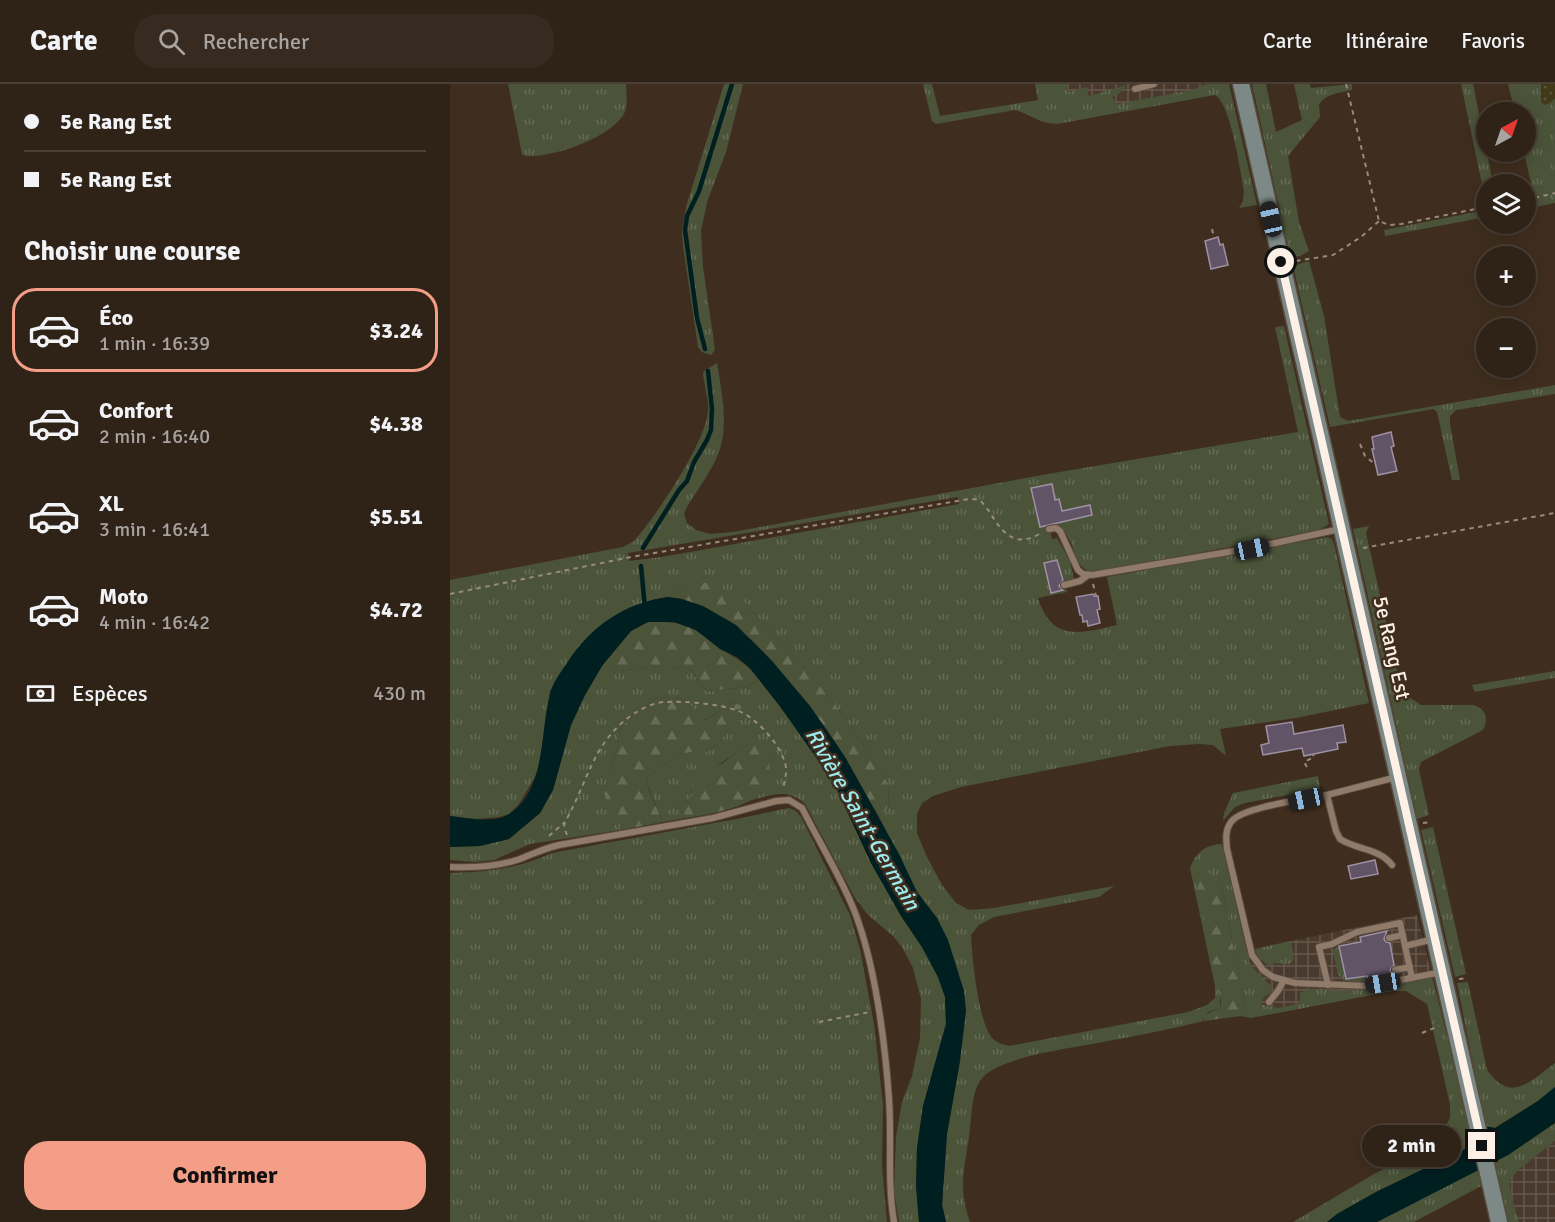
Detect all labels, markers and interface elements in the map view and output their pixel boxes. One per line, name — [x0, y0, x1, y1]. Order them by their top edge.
search box — [134, 14, 554, 68]
text: Carte — [30, 24, 98, 58]
icon: search — [155, 25, 188, 58]
text: Rechercher — [203, 28, 309, 55]
text: Carte — [1263, 28, 1312, 54]
text: Itinéraire — [1345, 28, 1428, 54]
text: Favoris — [1461, 28, 1525, 54]
north arrow — [1476, 102, 1536, 162]
map controls — [1476, 102, 1536, 378]
text: 5e Rang Est — [60, 108, 172, 135]
text: 5e Rang Est — [60, 166, 172, 193]
button: layers — [1476, 174, 1536, 234]
car — [1258, 199, 1284, 239]
text: Choisir une course — [24, 235, 241, 268]
button: + — [1476, 246, 1536, 306]
route start — [1267, 248, 1294, 275]
icon: car — [27, 303, 81, 357]
text: Éco — [99, 304, 133, 331]
text: $3.24 — [369, 317, 423, 344]
button: − — [1476, 318, 1536, 378]
text: 1 min · 16:39 — [99, 331, 210, 356]
icon: car — [27, 396, 81, 450]
text: Confort — [99, 397, 173, 424]
text: $4.38 — [369, 410, 423, 437]
text: 2 min · 16:40 — [99, 424, 210, 449]
icon: car — [27, 489, 81, 543]
text: XL — [99, 490, 124, 517]
text: $5.51 — [369, 503, 423, 530]
text: 3 min · 16:41 — [99, 517, 210, 542]
car — [1233, 536, 1271, 562]
icon: car — [27, 582, 81, 636]
text: Moto — [99, 583, 148, 610]
street label: 5e Rang Est — [1368, 594, 1416, 702]
text: $4.72 — [369, 596, 423, 623]
text: 4 min · 16:42 — [99, 610, 210, 635]
icon: cash — [24, 677, 57, 710]
text: Espèces — [72, 680, 148, 707]
text: 430 m — [373, 681, 426, 706]
water label: Rivière Saint-Germain — [800, 723, 927, 916]
car — [1287, 786, 1325, 812]
car — [1364, 971, 1402, 995]
callout: 2 min — [1362, 1125, 1461, 1167]
route end — [1468, 1132, 1495, 1159]
text: 2 min — [1387, 1133, 1436, 1158]
button: Confirmer — [24, 1141, 426, 1210]

